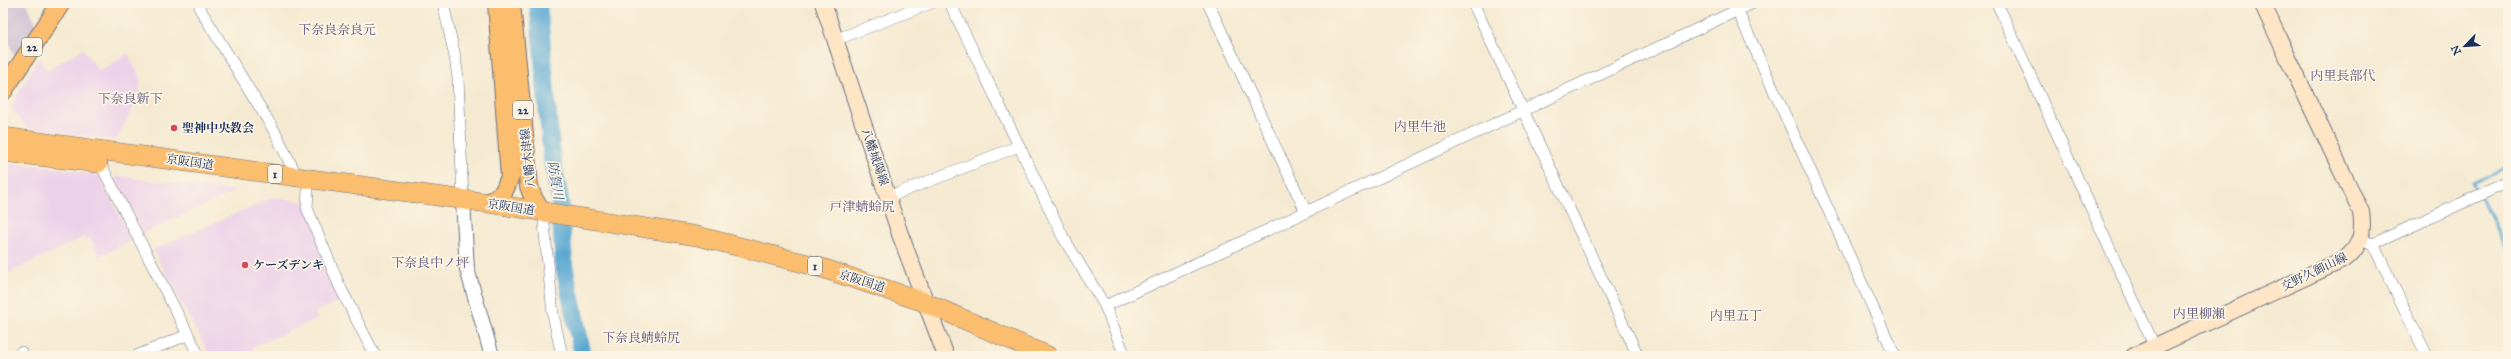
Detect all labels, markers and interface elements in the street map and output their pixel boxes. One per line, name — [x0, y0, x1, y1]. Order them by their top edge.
district label: 下奈良奈良元 — [298, 22, 376, 38]
north arrow — [2445, 26, 2485, 66]
road number: 22 — [22, 38, 42, 56]
text: N — [2448, 42, 2464, 57]
district label: 内里長部代 — [2310, 68, 2376, 84]
district label: 下奈良新下 — [97, 91, 163, 107]
road number: 22 — [513, 101, 533, 119]
district label: 内里牛池 — [1394, 119, 1446, 135]
place label: 聖神中央教会 — [182, 121, 254, 135]
marker: 聖神中央教会 — [169, 123, 179, 133]
street label: 八幡城陽線 — [859, 126, 891, 188]
street label: 八幡木津線 — [518, 127, 538, 189]
street label: 京阪国道 — [165, 152, 215, 172]
water label: 防賀川 — [544, 160, 567, 203]
road number: 1 — [268, 165, 282, 183]
street label: 京阪国道 — [486, 196, 536, 218]
district label: 戸津蜻蛉尻 — [829, 199, 895, 215]
street label: 交野久御山線 — [2279, 250, 2349, 294]
district label: 下奈良中ノ坪 — [391, 255, 469, 271]
road number: 1 — [808, 257, 822, 275]
place label: ケーズデンキ — [253, 258, 324, 272]
marker: ケーズデンキ — [240, 260, 250, 270]
street label: 京阪国道 — [837, 267, 887, 295]
district label: 内里柳瀬 — [2173, 306, 2225, 322]
district label: 内里五丁 — [1710, 308, 1762, 324]
district label: 下奈良蜻蛉尻 — [602, 330, 680, 346]

